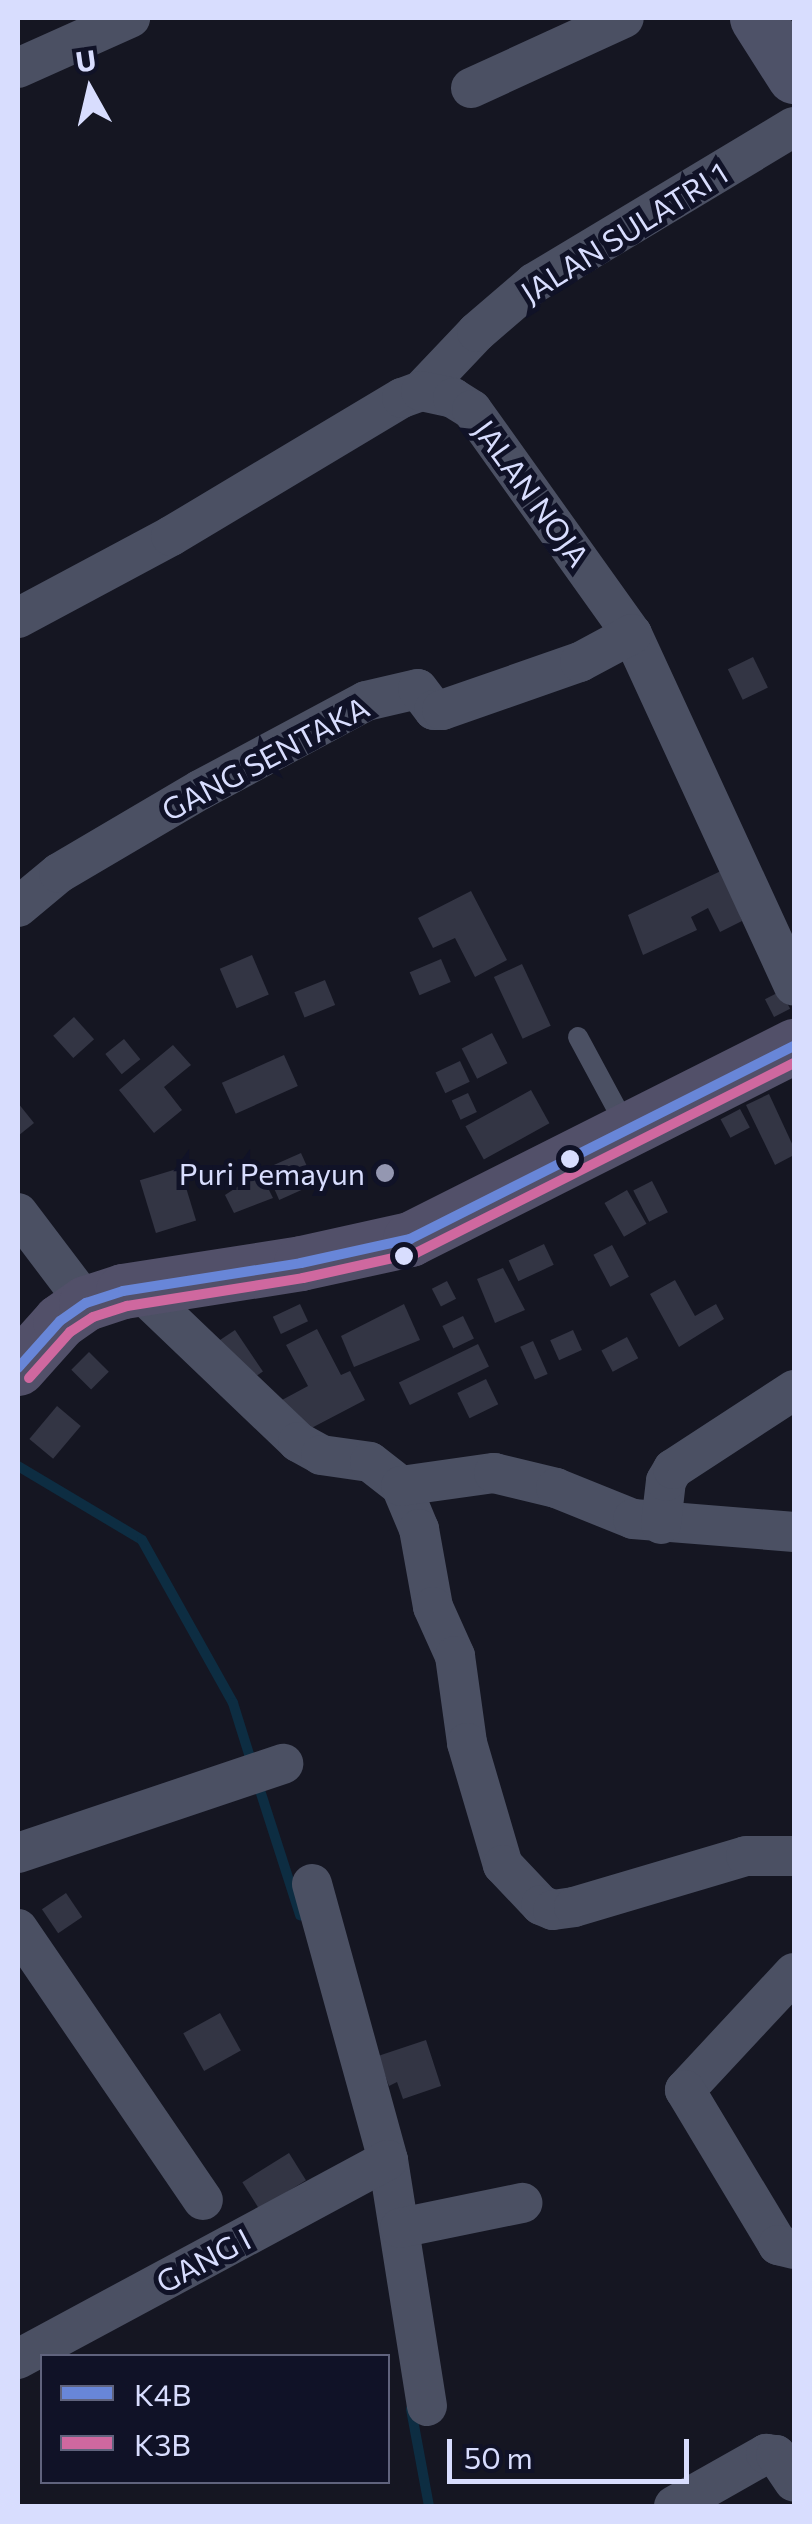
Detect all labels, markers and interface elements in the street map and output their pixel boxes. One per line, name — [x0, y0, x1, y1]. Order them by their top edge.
north arrow — [40, 40, 140, 140]
text: U — [73, 42, 98, 79]
street label: JALAN SULATRI 1 — [514, 154, 734, 310]
street label: JALAN NOJA — [467, 413, 597, 573]
street label: GANG SENTAKA — [155, 688, 375, 828]
unlabelled marker — [560, 1149, 580, 1169]
place label: Puri Pemayun — [179, 1155, 365, 1191]
marker: Puri Pemayun — [374, 1162, 396, 1184]
unlabelled marker — [394, 1246, 414, 1266]
street label: GANG I — [150, 2220, 256, 2300]
legend — [40, 2354, 390, 2484]
text: K4B — [134, 2375, 191, 2412]
scale bar — [452, 2419, 694, 2481]
text: K3B — [134, 2425, 191, 2462]
text: 50 m — [464, 2438, 533, 2475]

